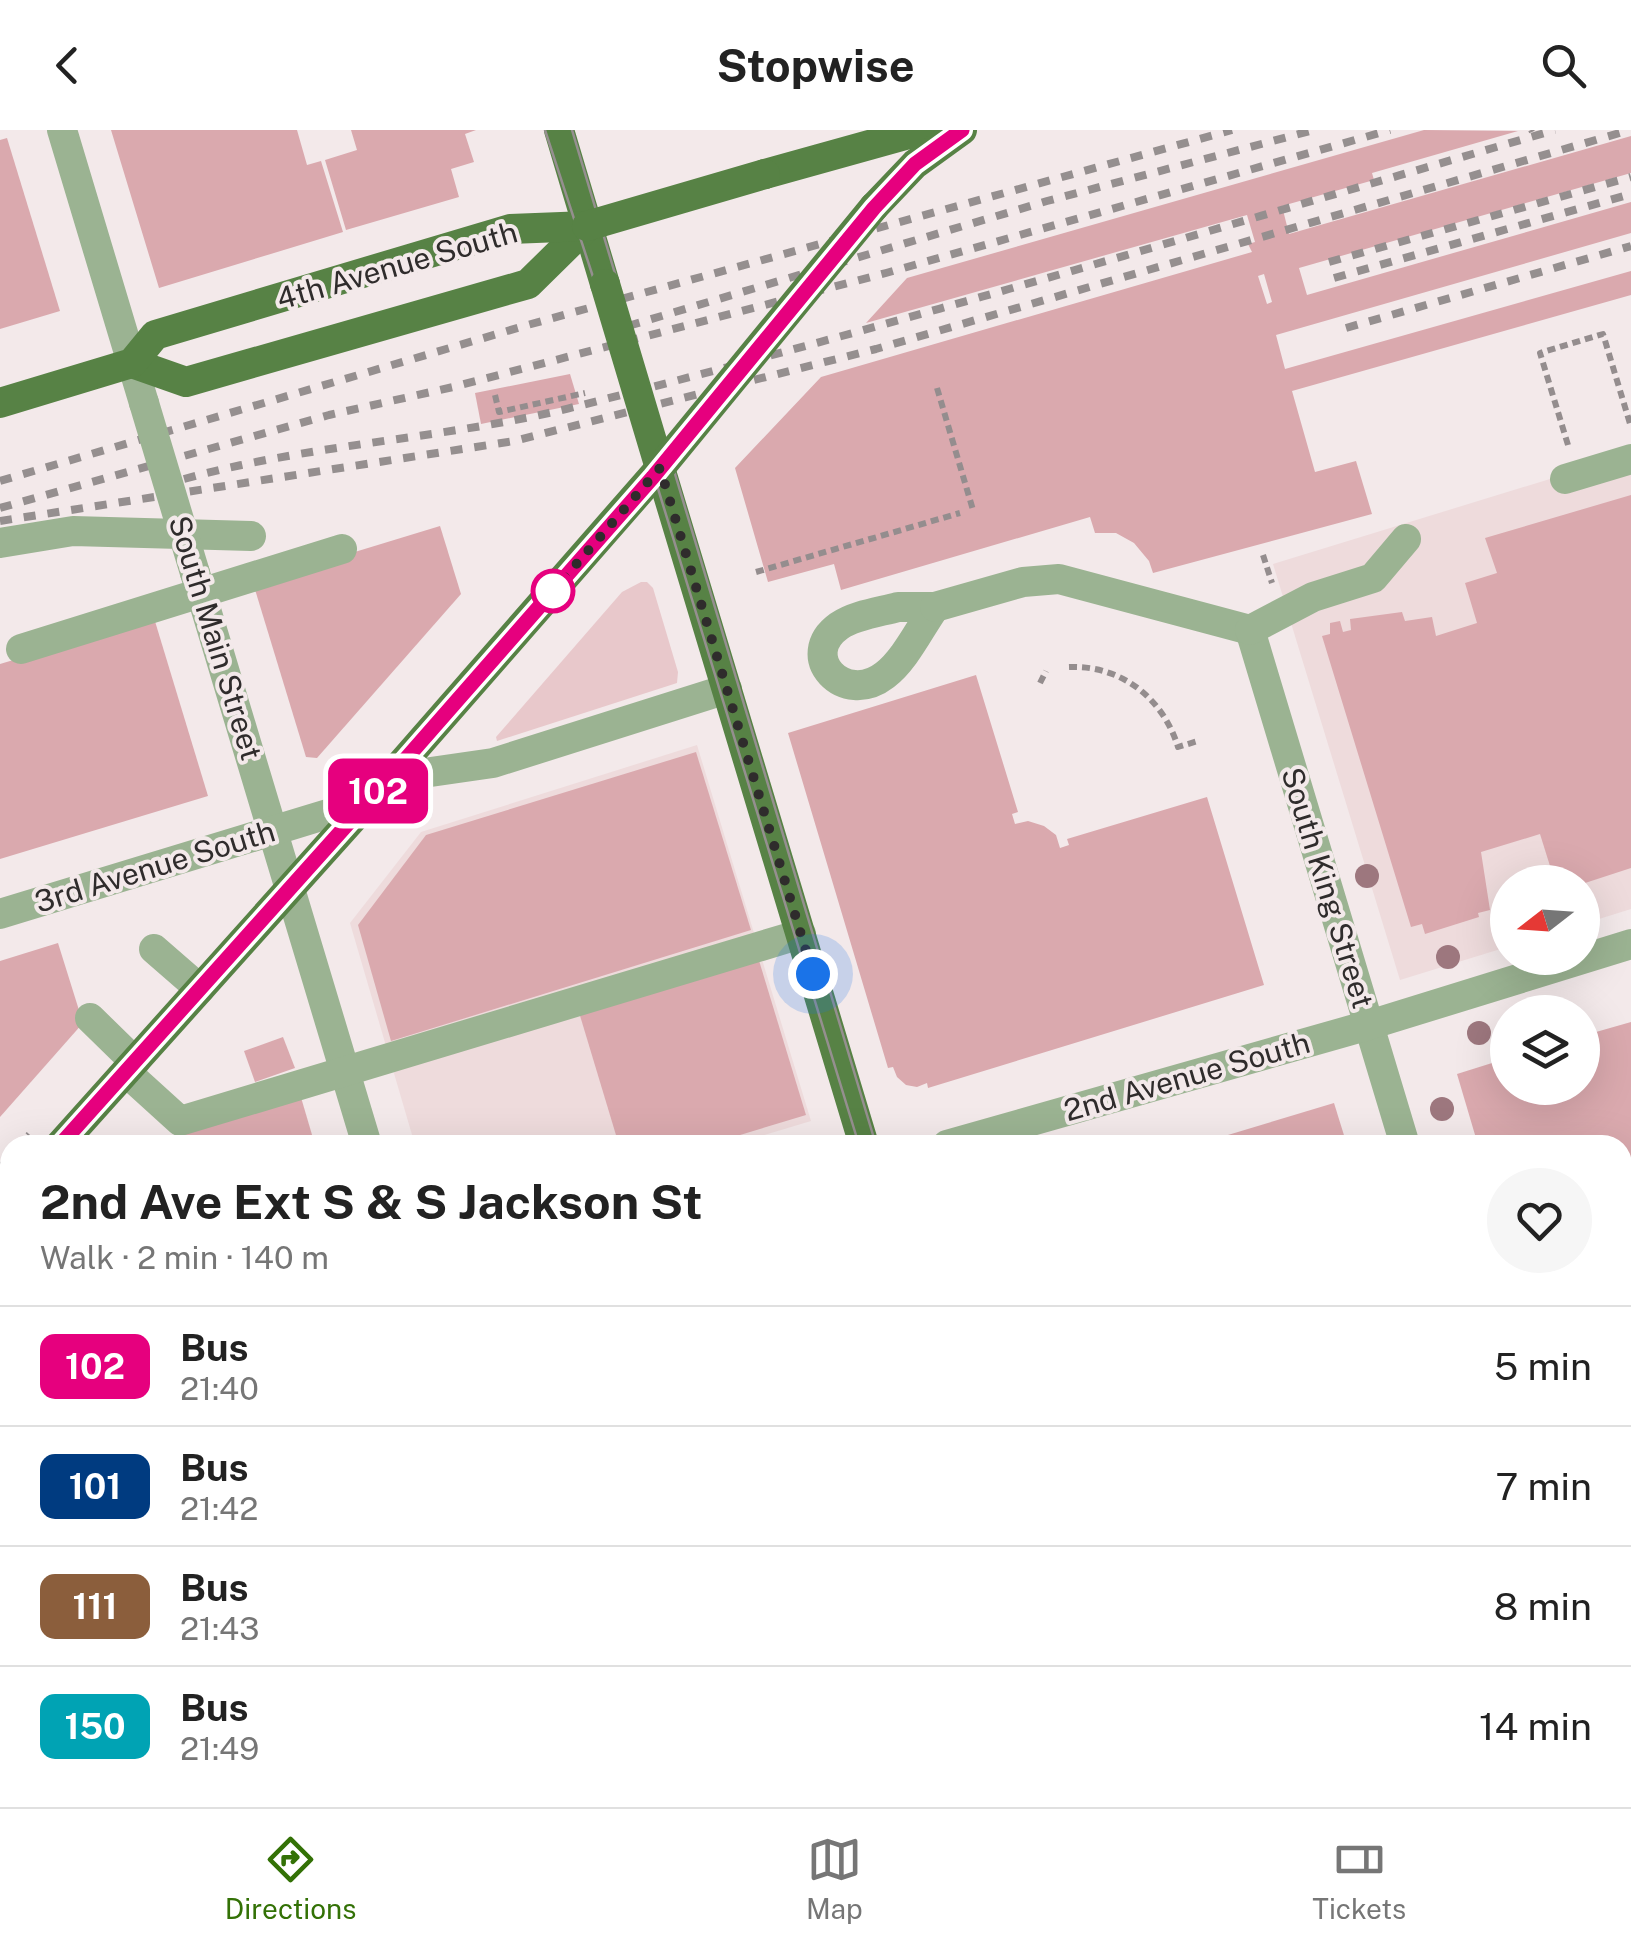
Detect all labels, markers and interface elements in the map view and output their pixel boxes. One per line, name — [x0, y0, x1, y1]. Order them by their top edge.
icon: back — [40, 38, 95, 93]
icon: search — [1536, 38, 1591, 93]
text: Stopwise — [716, 39, 915, 92]
street label: 4th Avenue South — [272, 213, 521, 317]
street label: South Main Street — [162, 511, 270, 764]
unlabelled marker — [532, 570, 574, 612]
line badge: 102 — [320, 758, 436, 824]
street label: South King Street — [1274, 763, 1382, 1012]
text: 102 — [348, 771, 408, 812]
street label: 3rd Avenue South — [30, 812, 279, 920]
north arrow — [1490, 865, 1600, 975]
map controls — [1490, 865, 1600, 1105]
your location — [788, 949, 838, 999]
button: layers — [1490, 995, 1600, 1105]
street label: 2nd Avenue South — [1060, 1024, 1314, 1128]
button: heart — [1487, 1168, 1592, 1273]
text: 2nd Ave Ext S & S Jackson St — [40, 1173, 703, 1230]
text: Walk · 2 min · 140 m — [40, 1239, 329, 1276]
text: Bus — [180, 1325, 249, 1370]
text: 5 min — [1494, 1344, 1592, 1389]
text: 102 — [65, 1346, 125, 1387]
text: 21:40 — [180, 1370, 259, 1407]
text: Bus — [180, 1445, 249, 1490]
text: 7 min — [1495, 1464, 1592, 1509]
text: 101 — [69, 1466, 121, 1507]
text: 21:42 — [180, 1490, 258, 1527]
text: Bus — [180, 1565, 249, 1610]
text: 8 min — [1494, 1584, 1592, 1629]
text: 111 — [73, 1586, 117, 1627]
text: 21:43 — [180, 1610, 259, 1647]
text: Bus — [180, 1685, 249, 1730]
text: 14 min — [1479, 1704, 1592, 1749]
text: 150 — [64, 1706, 126, 1747]
text: 21:49 — [180, 1730, 259, 1767]
tab: Directions — [225, 1832, 356, 1925]
tab: Map — [806, 1832, 863, 1925]
tab: Tickets — [1312, 1832, 1406, 1925]

